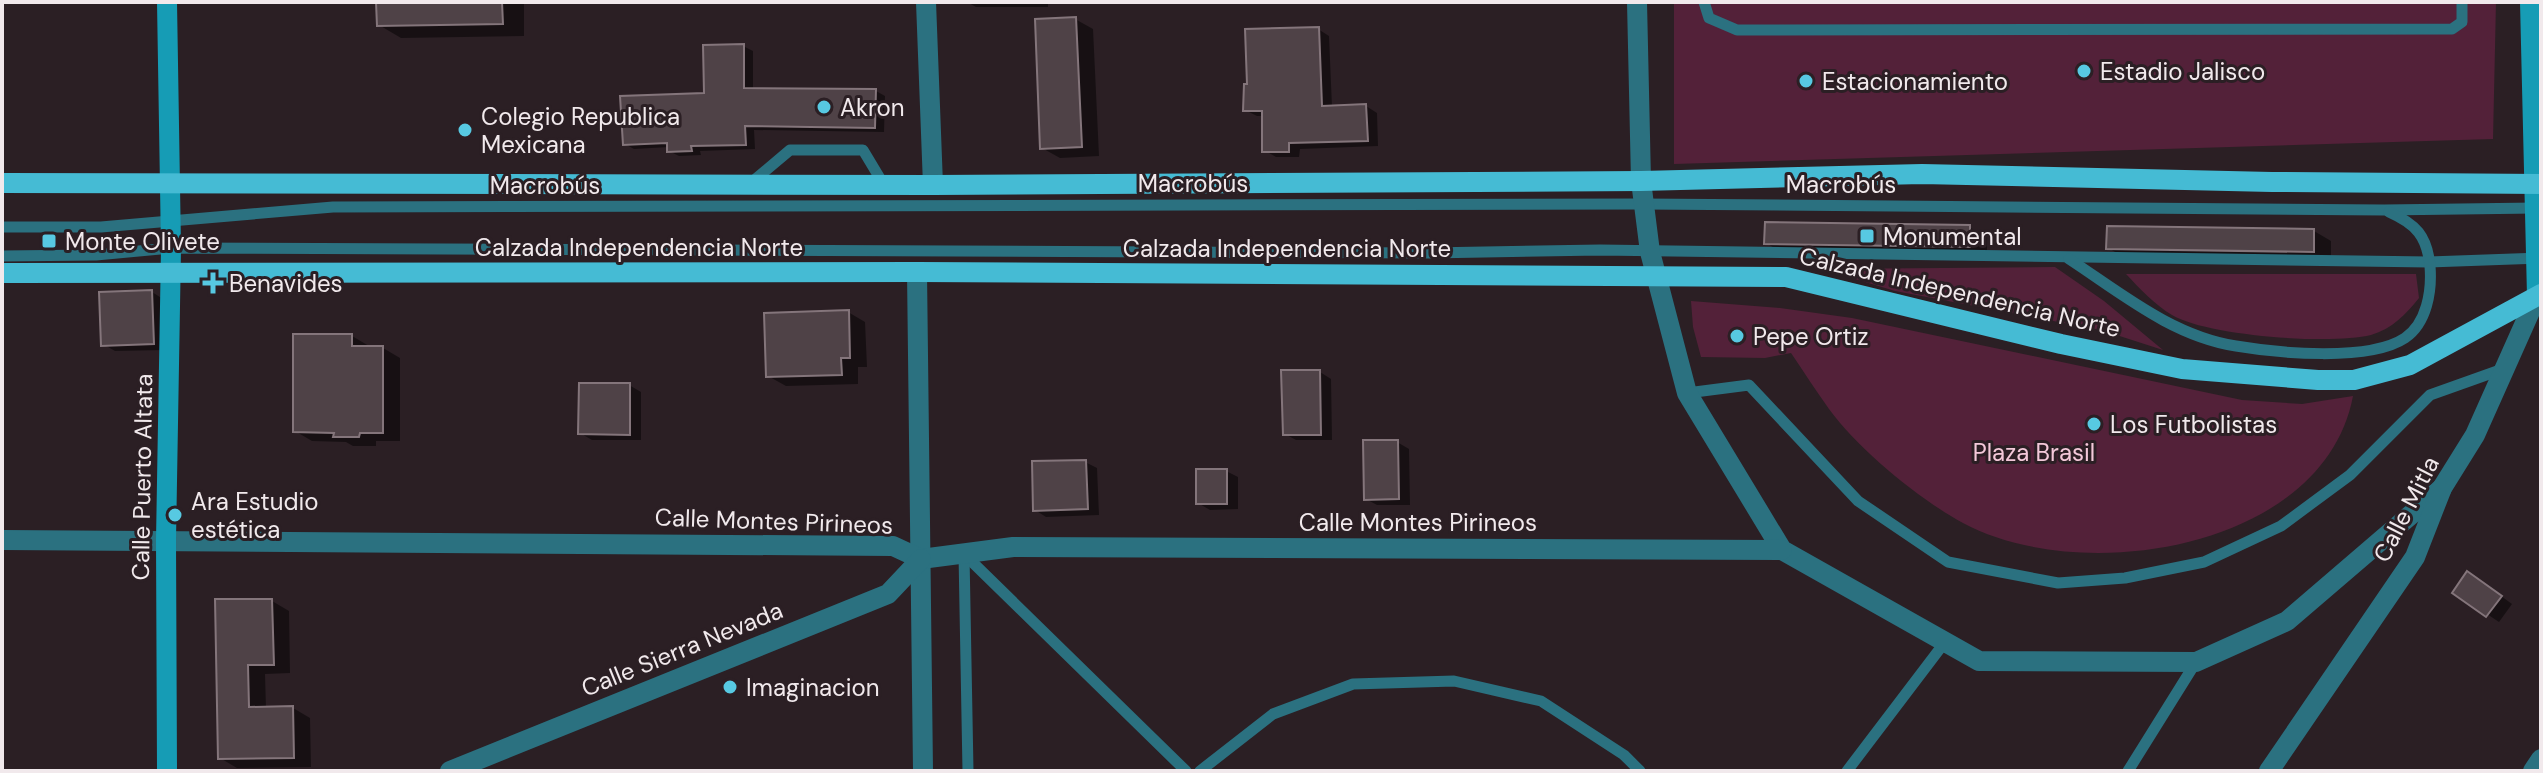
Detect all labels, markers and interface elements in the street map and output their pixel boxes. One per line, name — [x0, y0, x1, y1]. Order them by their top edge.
place label: Estadio Jalisco — [2100, 56, 2265, 87]
marker: Estadio Jalisco — [2075, 62, 2093, 80]
place label: Estacionamiento — [1822, 66, 2008, 97]
marker: Estacionamiento — [1797, 72, 1815, 90]
place label: Akron — [840, 92, 904, 123]
marker: Akron — [815, 98, 833, 116]
place label: Colegio Republica Mexicana — [481, 101, 680, 160]
marker: Colegio Republica Mexicana — [456, 121, 474, 139]
street label: Macrobús — [1138, 168, 1248, 199]
street label: Macrobús — [1786, 169, 1896, 200]
street label: Macrobús — [490, 170, 600, 201]
place label: Monumental — [1883, 221, 2022, 252]
place label: Monte Olivete — [65, 226, 220, 257]
marker: Monumental — [1858, 227, 1876, 245]
marker: Monte Olivete — [40, 232, 58, 250]
street label: Calzada Independencia Norte — [475, 232, 803, 263]
street label: Calzada Independencia Norte — [1123, 233, 1451, 264]
street label: Calzada Independencia Norte — [1796, 240, 2124, 344]
place label: Benavides — [229, 268, 343, 299]
marker: Benavides — [204, 274, 222, 292]
place label: Pepe Ortiz — [1753, 321, 1869, 352]
marker: Pepe Ortiz — [1728, 327, 1746, 345]
street label: Calle Puerto Altata — [125, 373, 159, 581]
place label: Los Futbolistas — [2110, 409, 2277, 440]
marker: Los Futbolistas — [2085, 415, 2103, 433]
park label: Plaza Brasil — [1973, 437, 2095, 468]
street label: Calle Mitla — [2366, 451, 2446, 567]
place label: Ara Estudio estética — [191, 486, 319, 545]
street label: Calle Montes Pirineos — [654, 501, 894, 541]
marker: Ara Estudio estética — [166, 506, 184, 524]
street label: Calle Montes Pirineos — [1299, 507, 1537, 538]
street label: Calle Sierra Nevada — [577, 594, 787, 704]
place label: Imaginacion — [746, 672, 880, 703]
marker: Imaginacion — [721, 678, 739, 696]

